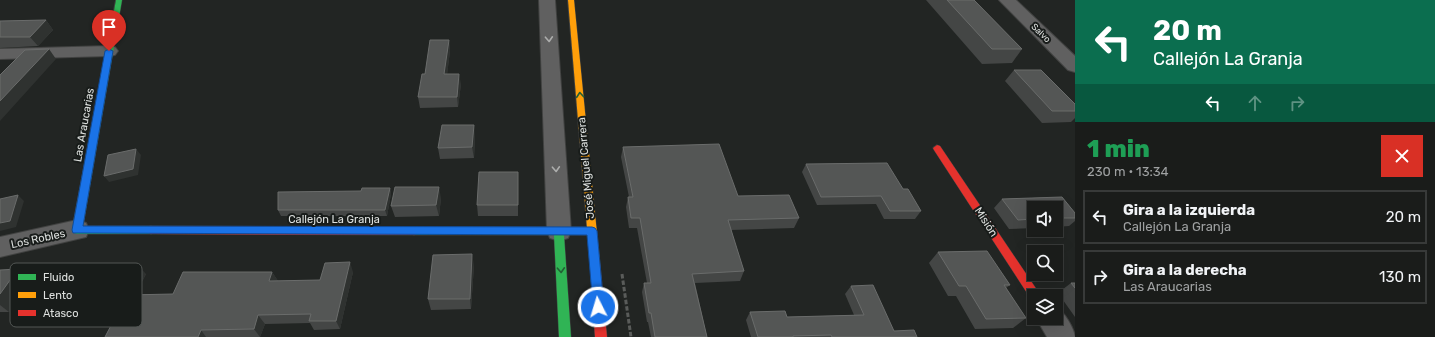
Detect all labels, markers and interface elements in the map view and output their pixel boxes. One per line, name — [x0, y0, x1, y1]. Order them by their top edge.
pin — [92, 10, 126, 51]
text: 20 m — [1153, 14, 1222, 47]
icon: arrive — [98, 16, 120, 38]
icon: left — [1087, 16, 1139, 68]
street label: Salvo — [1029, 22, 1053, 44]
one-way arrow — [545, 36, 554, 42]
text: Callejón La Granja — [1153, 48, 1303, 70]
street label: Las Araucarias — [71, 87, 97, 163]
one-way arrow — [575, 92, 584, 98]
icon: left — [1202, 92, 1224, 114]
icon: ahead — [1244, 92, 1266, 114]
icon: right — [1286, 92, 1308, 114]
street label: José Miguel Carrera — [575, 117, 597, 219]
text: 1 min — [1087, 135, 1150, 163]
button: close — [1381, 135, 1423, 177]
text: 230 m · 13:34 — [1087, 164, 1169, 179]
one-way arrow — [552, 166, 560, 172]
map controls — [1027, 201, 1063, 325]
button: sound — [1027, 201, 1063, 237]
text: Gira a la izquierda — [1123, 201, 1255, 219]
street label: Misión — [972, 205, 1000, 239]
icon: left — [1089, 206, 1111, 228]
text: 20 m — [1386, 208, 1421, 226]
street label: Callejón La Granja — [288, 213, 380, 226]
text: Callejón La Granja — [1123, 219, 1231, 234]
street label: Los Robles — [10, 227, 67, 251]
button: search — [1027, 245, 1063, 281]
text: Gira a la derecha — [1123, 261, 1247, 279]
legend — [10, 263, 142, 327]
icon: right — [1089, 266, 1111, 288]
one-way arrow — [557, 267, 566, 273]
text: 130 m — [1379, 268, 1421, 286]
text: Fluido — [43, 271, 74, 284]
text: Las Araucarias — [1123, 279, 1212, 294]
position arrow — [577, 286, 619, 328]
text: Lento — [43, 289, 72, 302]
button: layers — [1027, 289, 1063, 325]
text: Atasco — [43, 307, 78, 320]

